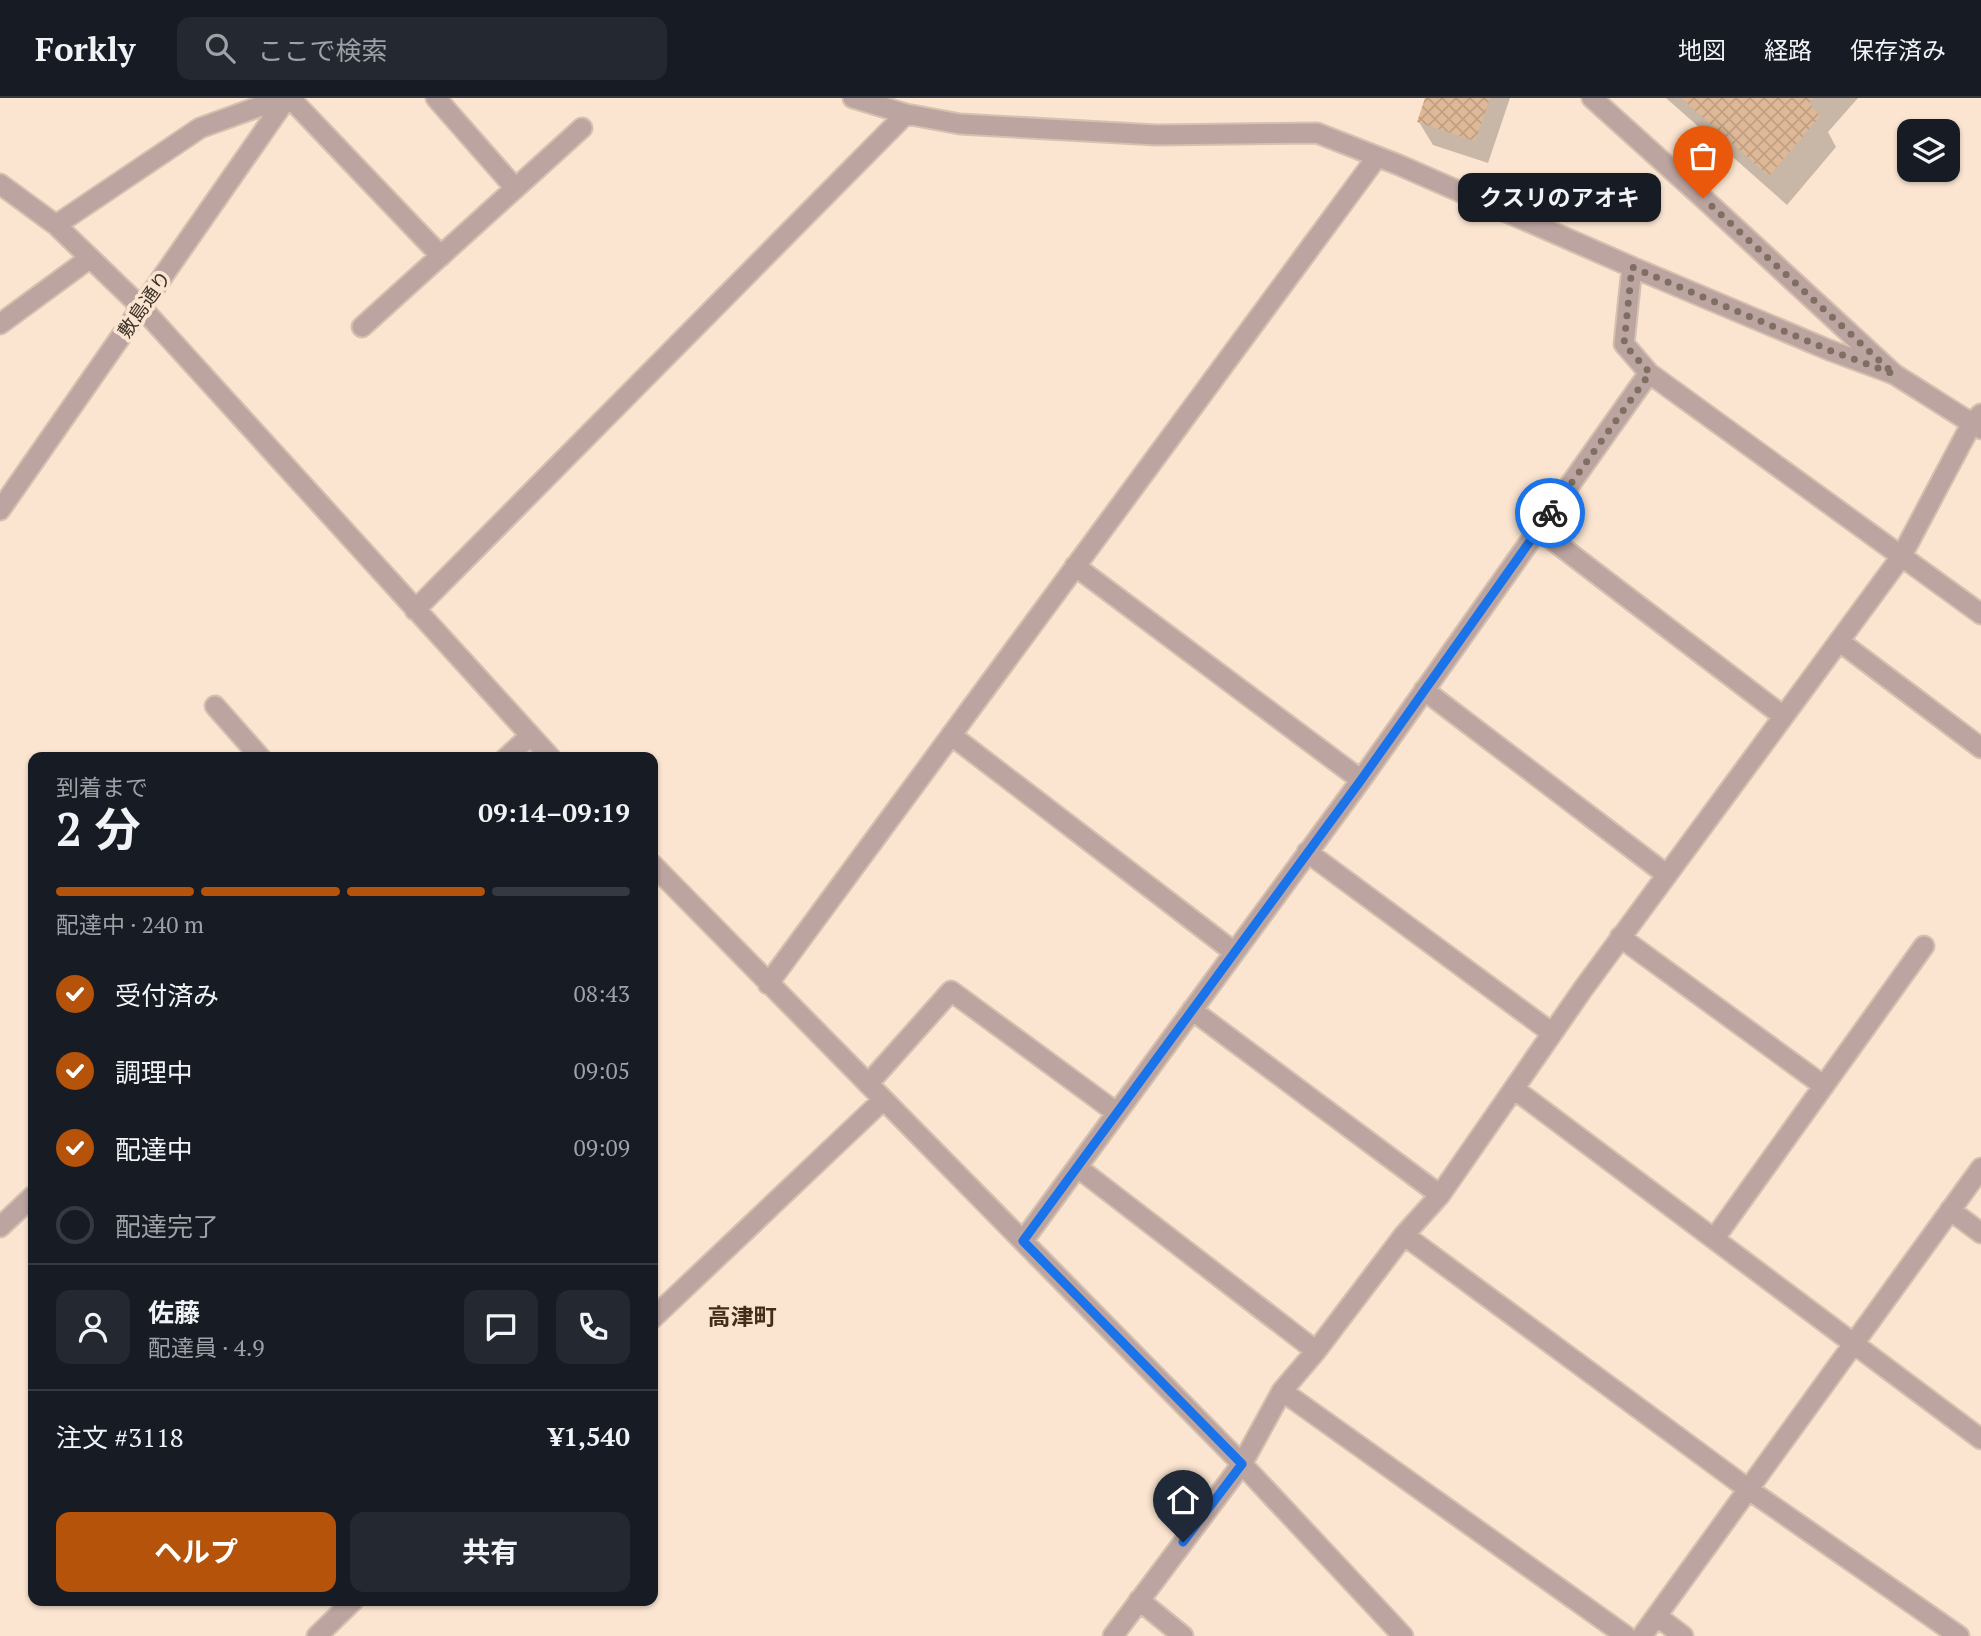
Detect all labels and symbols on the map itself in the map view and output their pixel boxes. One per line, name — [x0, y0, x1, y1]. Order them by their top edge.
pin — [1673, 126, 1733, 198]
callout: クスリのアオキ — [1458, 174, 1661, 222]
street label: 敷島通り — [112, 265, 176, 342]
courier — [1515, 478, 1585, 548]
district label: 高津町 — [708, 1301, 777, 1332]
pin — [1153, 1470, 1213, 1542]

